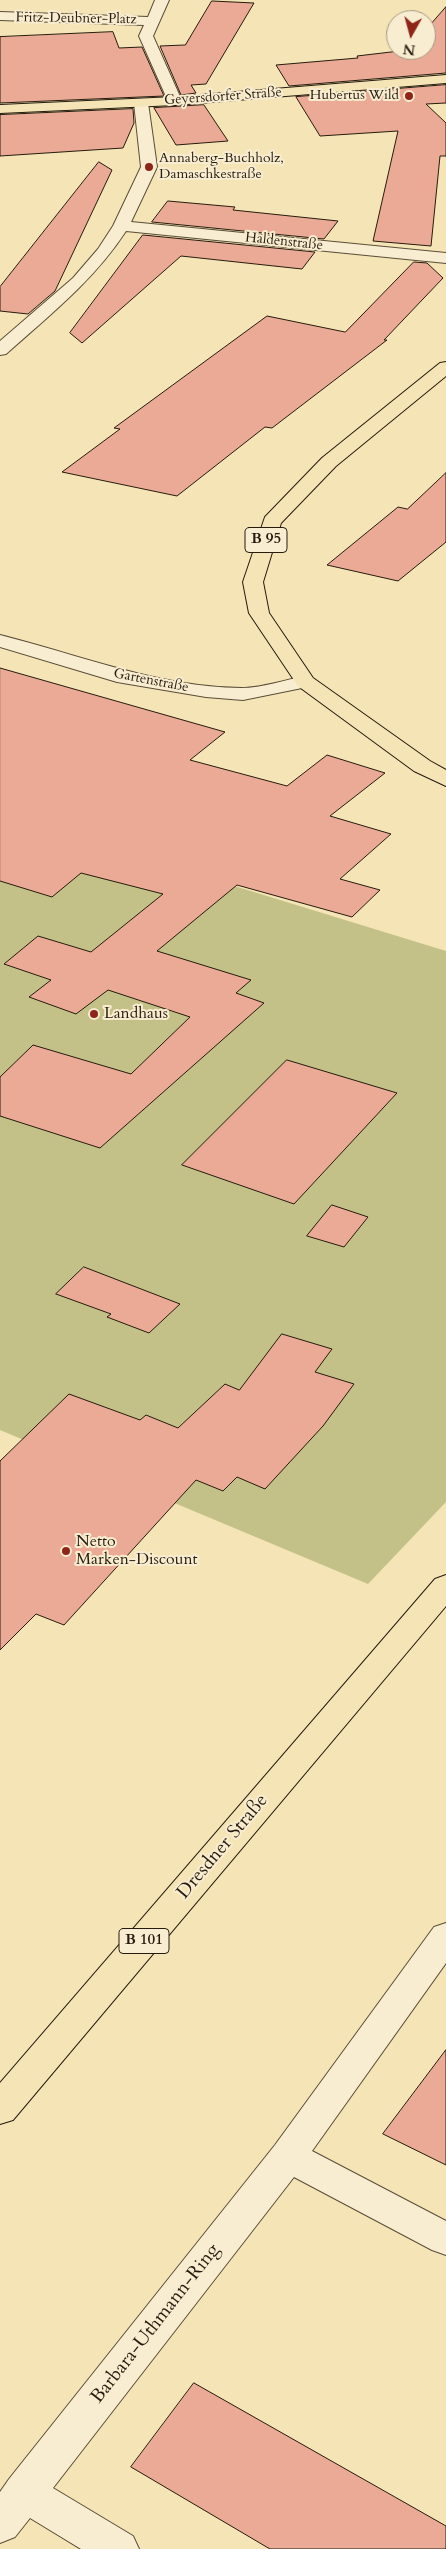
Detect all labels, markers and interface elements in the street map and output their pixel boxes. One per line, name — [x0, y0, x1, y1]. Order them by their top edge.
street label: Fritz-Deubner-Platz — [15, 10, 137, 28]
north arrow — [386, 10, 436, 60]
text: N — [402, 39, 416, 60]
street label: Geyersdorfer Straße — [164, 85, 282, 109]
place label: Hubertus Wild — [310, 88, 399, 104]
marker: Hubertus Wild — [403, 90, 415, 102]
place label: Annaberg-Buchholz, Damaschkestraße — [159, 151, 284, 184]
marker: Annaberg-Buchholz, Damaschkestraße — [143, 161, 155, 173]
street label: Haldenstraße — [244, 230, 324, 254]
road number: B 95 — [245, 528, 287, 552]
street label: Gartenstraße — [112, 666, 190, 696]
place label: Landhaus — [104, 1004, 168, 1024]
marker: Landhaus — [88, 1008, 100, 1020]
place label: Netto Marken-Discount — [76, 1532, 198, 1570]
marker: Netto Marken-Discount — [60, 1545, 72, 1557]
street label: Dresdner Straße — [173, 1790, 273, 1904]
road number: B 101 — [119, 1928, 169, 1954]
street label: Barbara-Uthmann-Ring — [87, 2240, 225, 2408]

